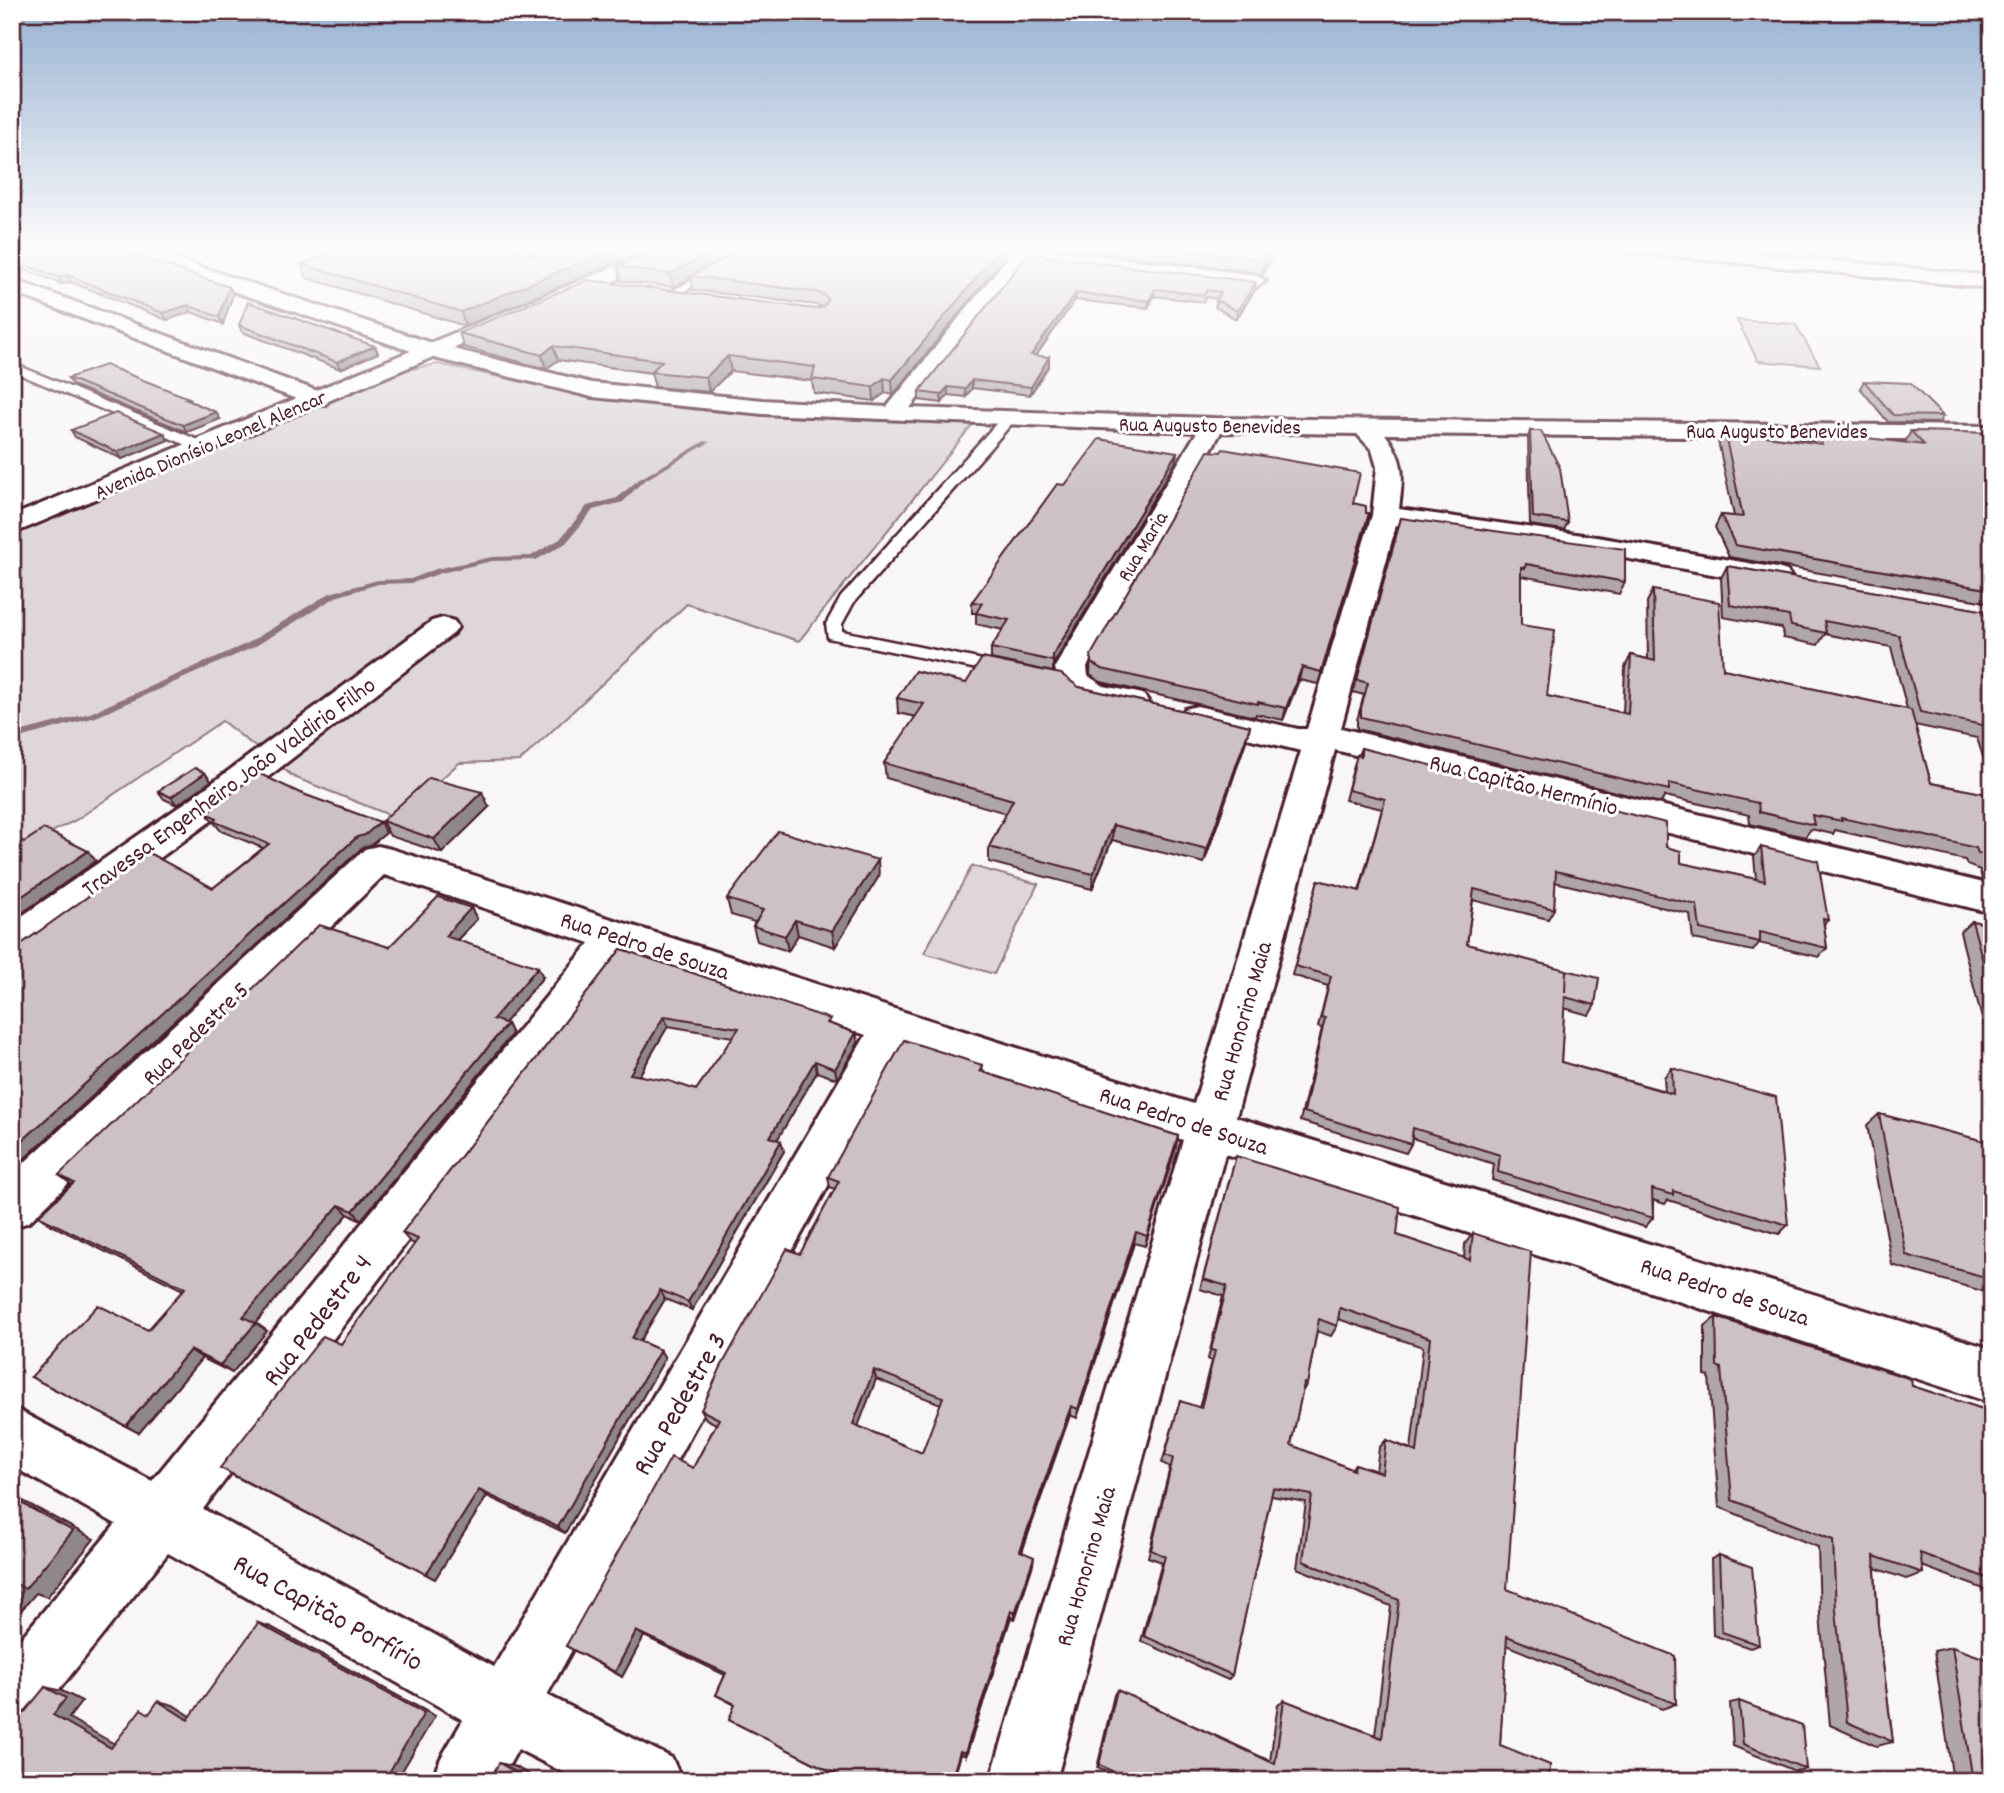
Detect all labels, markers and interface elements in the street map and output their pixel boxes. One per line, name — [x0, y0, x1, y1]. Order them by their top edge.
street label: Avenida Dionísio Leonel Alencar — [91, 384, 332, 509]
street label: Rua Augusto Benevides — [1119, 411, 1301, 445]
street label: Rua Augusto Benevides — [1686, 419, 1868, 449]
street label: Rua Maria — [1112, 506, 1178, 589]
street label: Travessa Engenheiro João Valdirio Filho — [76, 670, 384, 907]
street label: Rua Capitão Hermínio — [1425, 747, 1621, 827]
street label: Rua Pedro de Souza — [555, 905, 734, 991]
street label: Rua Honorino Maia — [1205, 937, 1283, 1106]
street label: Rua Pedestre 5 — [136, 975, 258, 1095]
street label: Rua Pedro de Souza — [1094, 1080, 1273, 1166]
street label: Rua Pedestre 4 — [255, 1247, 385, 1397]
street label: Rua Pedro de Souza — [1635, 1251, 1814, 1337]
street label: Rua Pedestre 3 — [625, 1326, 740, 1485]
street label: Rua Honorino Maia — [1049, 1482, 1127, 1651]
street label: Rua Capitão Porfírio — [224, 1546, 429, 1684]

